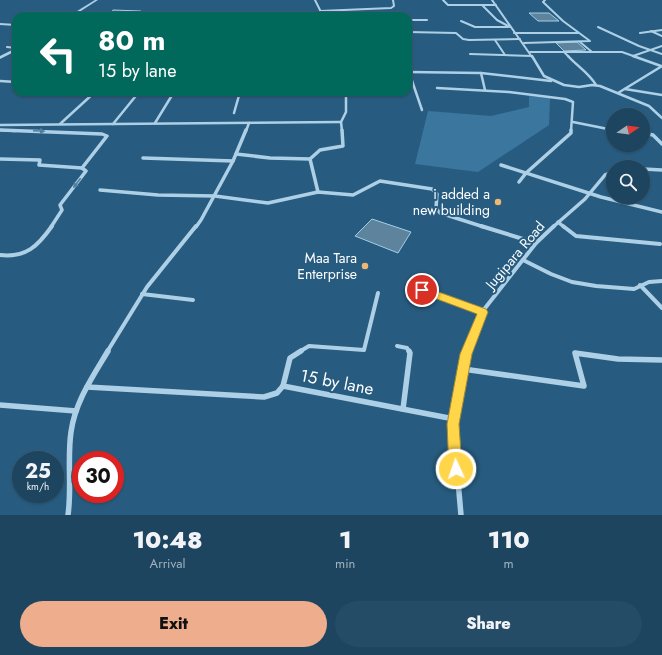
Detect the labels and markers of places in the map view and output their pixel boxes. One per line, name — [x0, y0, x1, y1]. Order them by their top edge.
place label: i added a new building — [413, 184, 490, 220]
marker: i added a new building — [493, 197, 503, 207]
place label: Maa Tara Enterprise — [297, 248, 357, 284]
marker: Maa Tara Enterprise — [360, 261, 370, 271]
pin — [405, 273, 439, 307]

